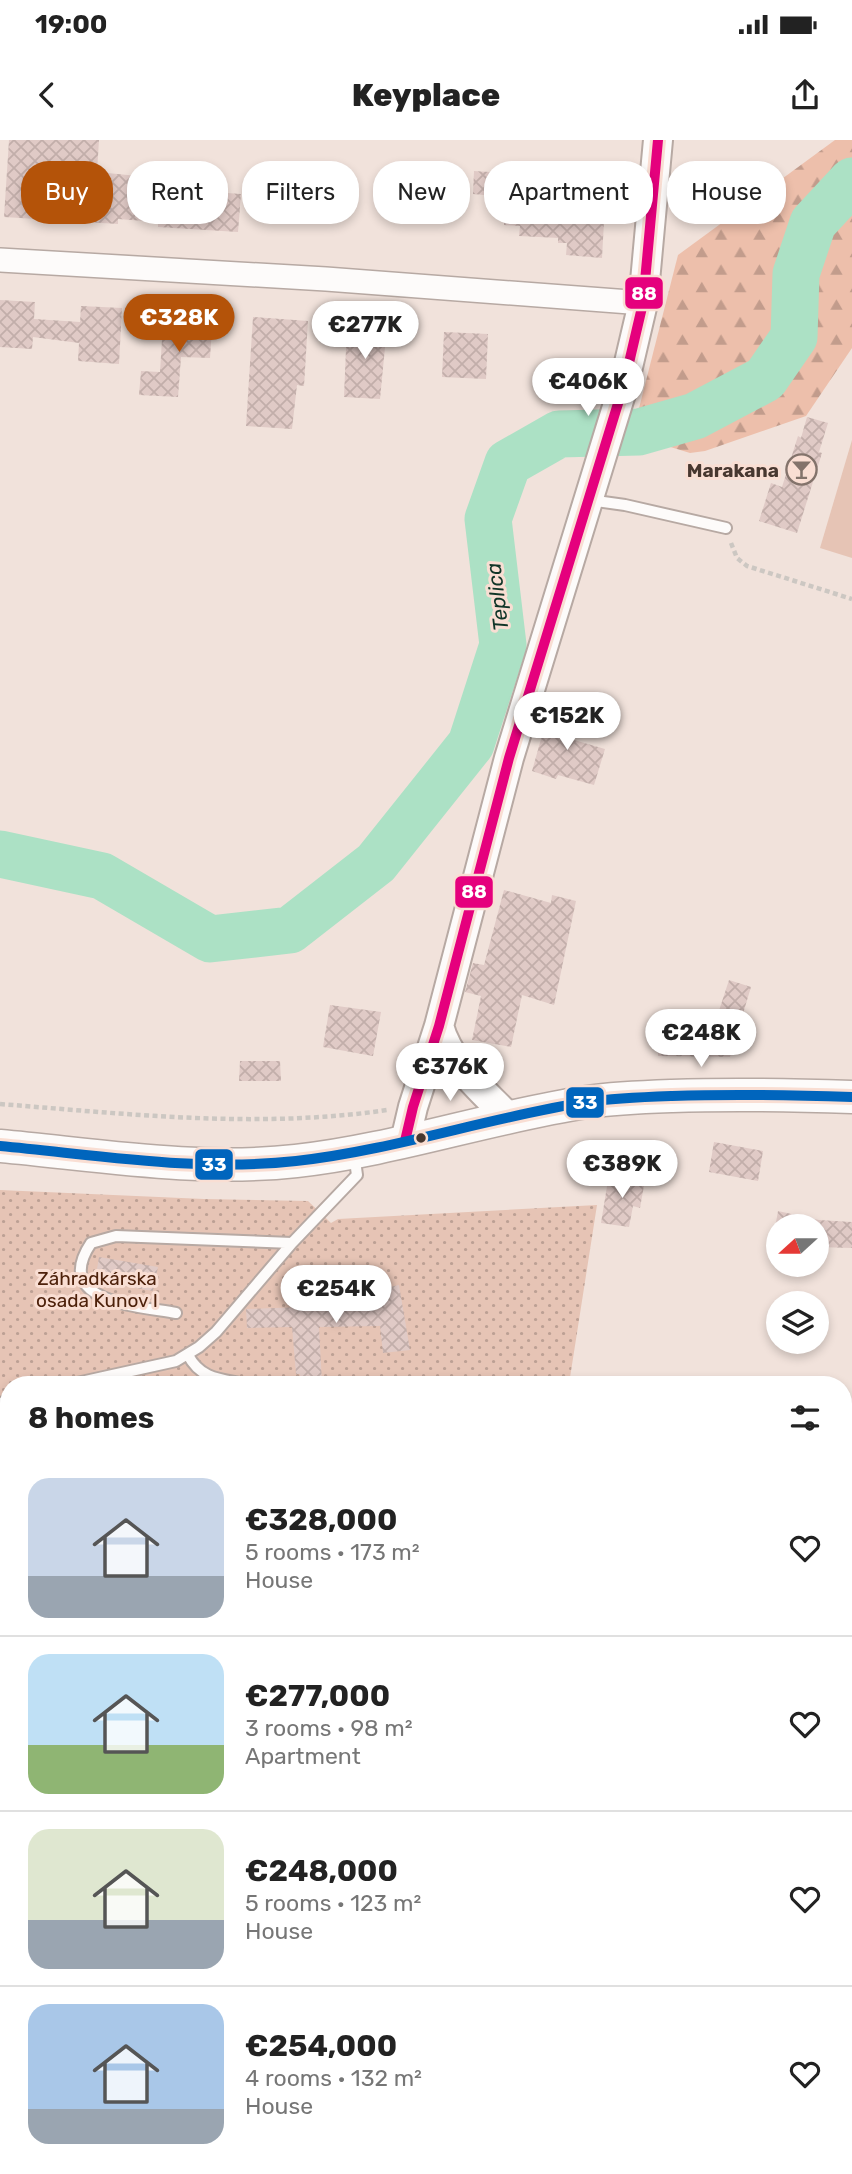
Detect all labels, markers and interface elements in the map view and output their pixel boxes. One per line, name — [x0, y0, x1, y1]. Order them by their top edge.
text: 19:00 — [35, 9, 108, 40]
icon: back — [28, 76, 66, 114]
text: Keyplace — [352, 76, 500, 114]
icon: share — [786, 76, 824, 114]
chip: Buy — [21, 161, 113, 224]
chip: Rent — [127, 161, 228, 224]
chip: Filters — [242, 161, 359, 224]
chip: New — [373, 161, 470, 224]
chip: Apartment — [484, 161, 653, 224]
chip: House — [667, 161, 786, 224]
line badge: 88 — [624, 276, 664, 310]
text: 88 — [631, 282, 657, 305]
pin: €328K — [130, 294, 228, 354]
pin: €277K — [316, 302, 414, 361]
text: €328K — [140, 303, 218, 331]
text: €277K — [328, 310, 402, 338]
pin: €406K — [539, 358, 637, 418]
text: €406K — [548, 367, 628, 395]
bar icon: Marakana — [785, 453, 819, 487]
place label: Marakana — [687, 459, 779, 482]
water label: Teplica — [480, 561, 514, 633]
pin: €152K — [518, 692, 616, 752]
text: €152K — [530, 701, 604, 729]
line badge: 88 — [454, 875, 494, 909]
text: 88 — [461, 880, 487, 903]
pin: €248K — [652, 1010, 750, 1069]
text: €248K — [661, 1018, 741, 1046]
pin: €376K — [401, 1044, 499, 1103]
text: €376K — [412, 1052, 488, 1080]
line badge: 33 — [565, 1086, 605, 1119]
text: 33 — [572, 1091, 598, 1114]
unlabelled marker — [414, 1131, 428, 1145]
pin: €389K — [573, 1140, 671, 1200]
line badge: 33 — [194, 1148, 234, 1181]
text: €389K — [583, 1149, 661, 1177]
text: 33 — [201, 1153, 227, 1176]
north arrow — [766, 1214, 830, 1278]
map controls — [766, 1214, 829, 1354]
pin: €254K — [287, 1266, 385, 1325]
park label: Záhradkárska osada Kunov I — [36, 1267, 158, 1312]
text: €254K — [297, 1274, 375, 1302]
button: layers — [766, 1291, 829, 1354]
icon: filters — [786, 1399, 824, 1437]
text: 8 homes — [28, 1400, 154, 1436]
text: €328,000 — [245, 1502, 397, 1538]
icon: home — [84, 1506, 168, 1590]
icon: heart — [786, 1529, 824, 1567]
text: 5 rooms · 173 m² — [245, 1538, 420, 1566]
text: House — [245, 1566, 313, 1594]
text: €277,000 — [245, 1678, 390, 1714]
icon: home — [84, 1682, 168, 1766]
icon: heart — [786, 1705, 824, 1743]
text: 3 rooms · 98 m² — [245, 1714, 413, 1742]
text: Apartment — [245, 1742, 361, 1770]
text: €248,000 — [245, 1853, 398, 1889]
icon: home — [84, 1857, 168, 1941]
icon: heart — [786, 1880, 824, 1918]
text: 5 rooms · 123 m² — [245, 1889, 421, 1917]
text: House — [245, 1917, 313, 1945]
text: €254,000 — [245, 2028, 397, 2064]
icon: home — [84, 2032, 168, 2116]
icon: heart — [786, 2055, 824, 2093]
text: 4 rooms · 132 m² — [245, 2064, 422, 2092]
text: House — [245, 2092, 313, 2120]

